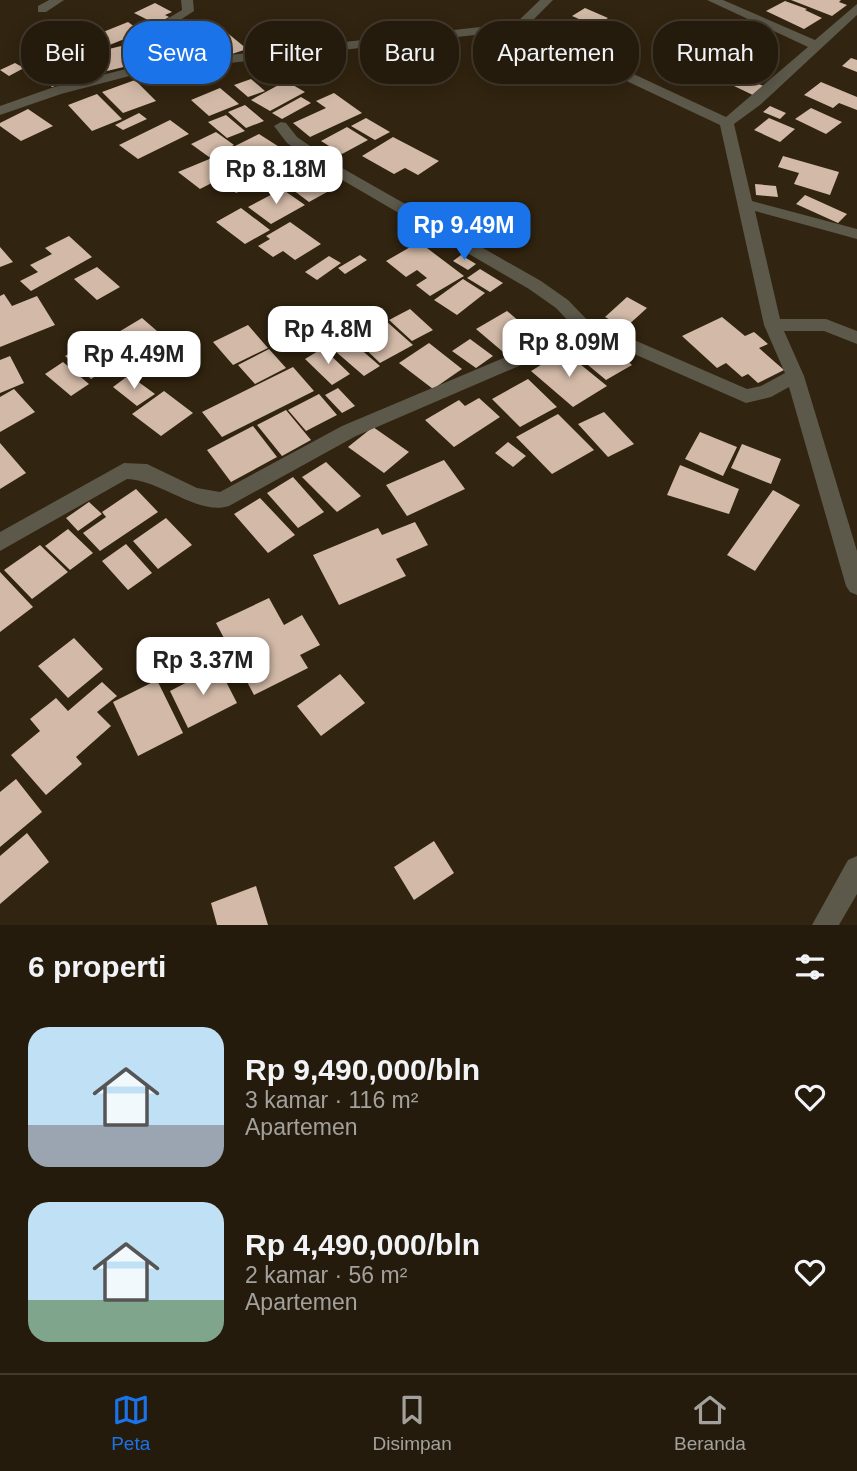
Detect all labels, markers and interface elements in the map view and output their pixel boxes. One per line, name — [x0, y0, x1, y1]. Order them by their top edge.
chip: Beli — [21, 21, 109, 84]
chip: Sewa — [123, 21, 231, 84]
chip: Filter — [245, 21, 346, 84]
chip: Baru — [360, 21, 459, 84]
chip: Apartemen — [473, 21, 639, 84]
chip: Rumah — [653, 21, 778, 84]
pin: Rp 8.18M — [204, 146, 348, 206]
text: Rp 8.18M — [226, 156, 326, 182]
pin: Rp 9.49M — [392, 202, 536, 262]
text: Rp 9.49M — [414, 212, 514, 238]
pin: Rp 4.8M — [263, 306, 393, 366]
text: Rp 4.8M — [284, 316, 372, 342]
pin: Rp 8.09M — [497, 320, 641, 379]
text: Rp 8.09M — [519, 329, 619, 355]
pin: Rp 4.49M — [62, 332, 206, 391]
text: Rp 4.49M — [84, 341, 184, 367]
pin: Rp 3.37M — [131, 638, 275, 697]
text: Rp 3.37M — [153, 647, 253, 673]
icon: filters — [791, 948, 829, 986]
text: 6 properti — [28, 950, 166, 983]
text: Rp 9,490,000/bln — [245, 1053, 480, 1086]
icon: home — [84, 1055, 168, 1139]
icon: heart — [791, 1078, 829, 1116]
text: 3 kamar · 116 m² — [245, 1087, 418, 1113]
text: Apartemen — [245, 1114, 358, 1140]
text: Rp 4,490,000/bln — [245, 1228, 480, 1261]
icon: home — [84, 1230, 168, 1314]
icon: heart — [791, 1253, 829, 1291]
text: 2 kamar · 56 m² — [245, 1262, 407, 1288]
text: Apartemen — [245, 1289, 358, 1315]
tab: Peta — [111, 1391, 150, 1455]
tab: Disimpan — [373, 1391, 452, 1455]
tab: Beranda — [674, 1391, 746, 1455]

